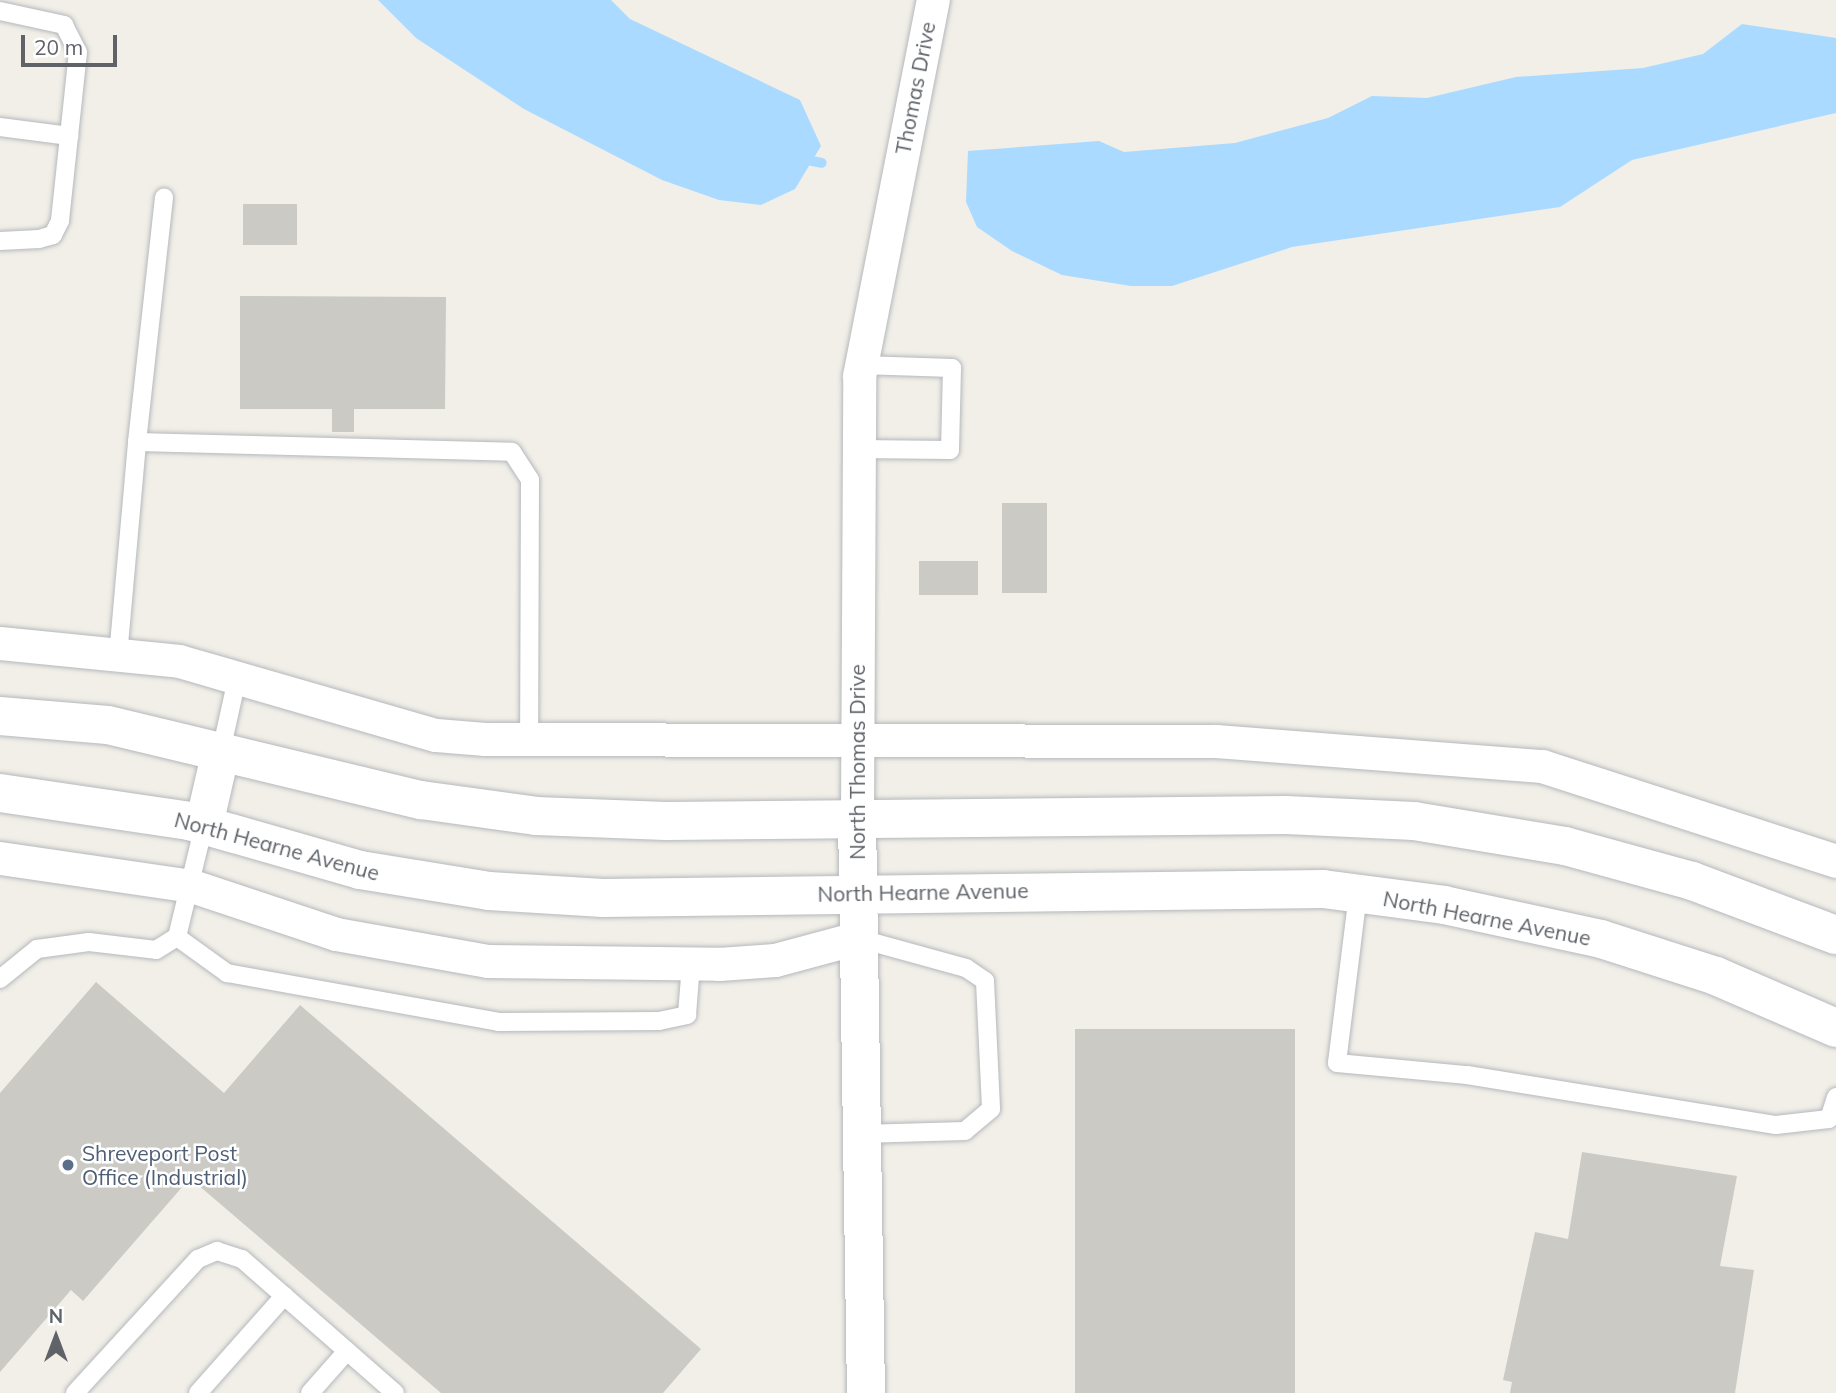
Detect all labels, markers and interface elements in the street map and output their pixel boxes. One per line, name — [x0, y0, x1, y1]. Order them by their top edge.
street label: Thomas Drive — [890, 20, 940, 156]
scale bar — [24, 21, 121, 65]
text: 20 m — [34, 34, 83, 60]
street label: North Thomas Drive — [844, 664, 870, 860]
street label: North Hearne Avenue — [172, 807, 382, 885]
street label: North Hearne Avenue — [817, 878, 1029, 906]
street label: North Hearne Avenue — [1381, 885, 1593, 951]
place label: Shreveport Post Office (Industrial) — [82, 1140, 248, 1190]
marker: Shreveport Post Office (Industrial) — [60, 1157, 76, 1173]
north arrow — [21, 1302, 91, 1372]
text: N — [49, 1304, 63, 1328]

